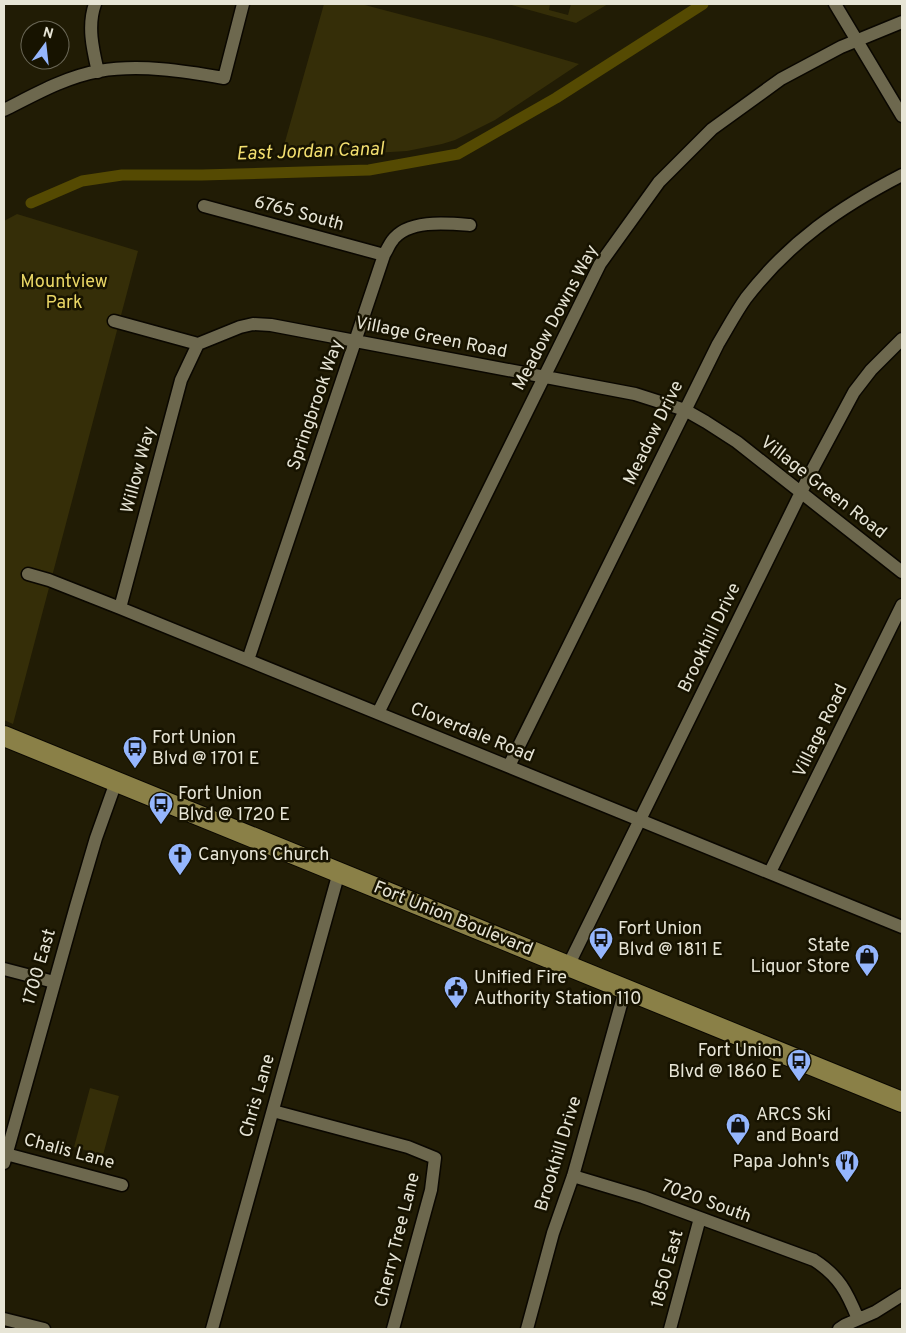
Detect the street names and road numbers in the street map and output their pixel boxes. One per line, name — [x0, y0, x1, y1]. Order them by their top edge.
street label: 6765 South — [251, 191, 347, 237]
street label: Meadow Downs Way — [508, 241, 604, 395]
street label: Village Green Road — [353, 312, 509, 364]
street label: Springbrook Way — [283, 337, 349, 473]
street label: Meadow Drive — [619, 377, 689, 489]
street label: Willow Way — [116, 424, 162, 516]
street label: Village Green Road — [755, 431, 891, 545]
street label: Brookhill Drive — [674, 579, 746, 697]
street label: Village Road — [789, 681, 853, 781]
street label: Cloverdale Road — [407, 698, 537, 768]
street label: Fort Union Boulevard — [370, 877, 536, 961]
street label: 1700 East — [18, 926, 62, 1008]
street label: Chris Lane — [235, 1051, 281, 1141]
street label: Brookhill Drive — [531, 1094, 587, 1214]
street label: Chalis Lane — [21, 1129, 117, 1175]
street label: Cherry Tree Lane — [370, 1170, 426, 1310]
street label: 7020 South — [658, 1175, 754, 1229]
street label: 1850 East — [647, 1227, 689, 1311]

